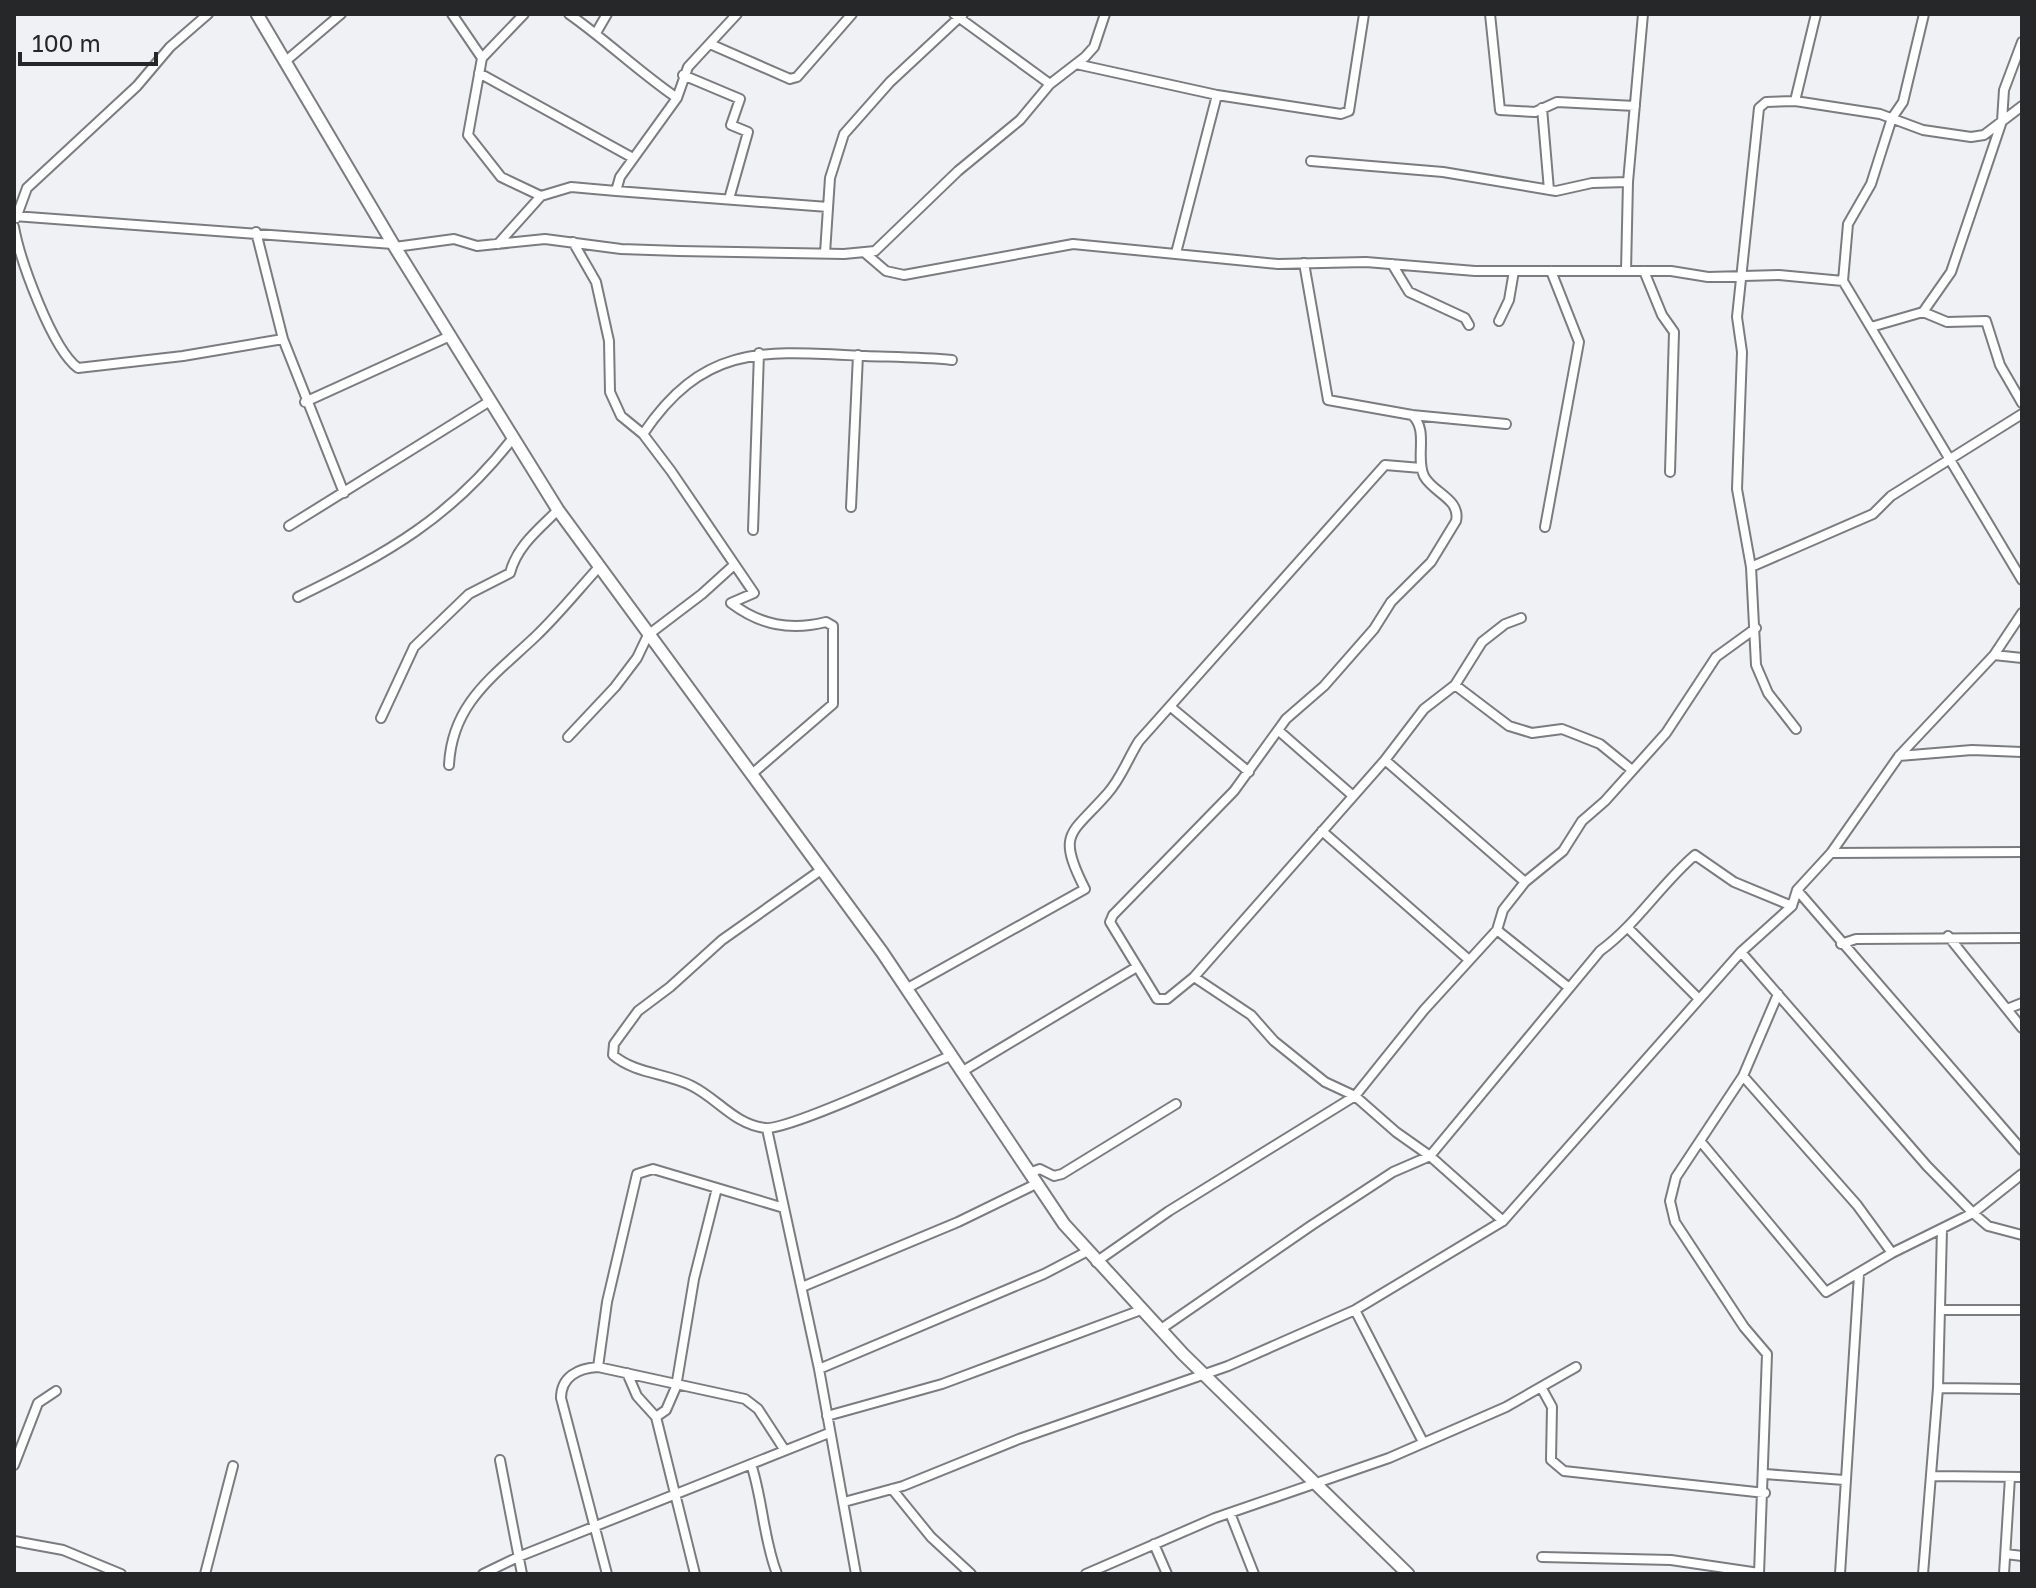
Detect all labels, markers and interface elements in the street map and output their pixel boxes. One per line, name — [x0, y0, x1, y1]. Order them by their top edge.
scale bar — [20, 16, 156, 66]
text: 100 m — [32, 28, 101, 57]

